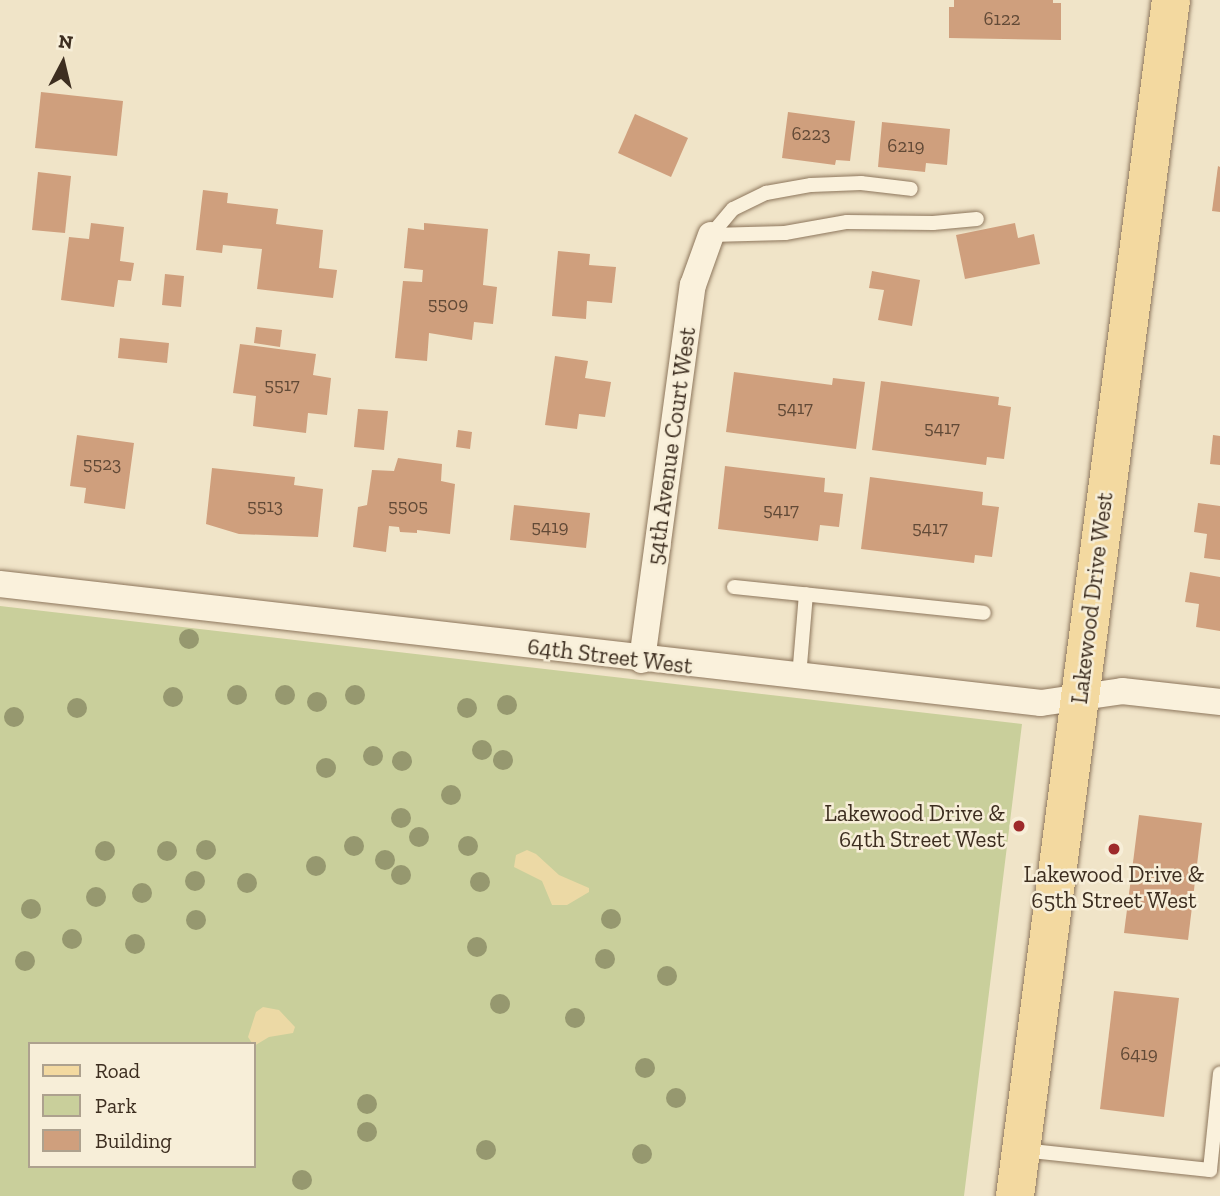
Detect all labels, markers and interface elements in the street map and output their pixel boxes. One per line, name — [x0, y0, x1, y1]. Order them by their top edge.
house number: 6122 — [984, 8, 1020, 30]
north arrow — [28, 28, 98, 98]
text: N — [57, 29, 74, 54]
house number: 6223 — [792, 123, 830, 145]
house number: 6219 — [887, 135, 925, 157]
house number: 5509 — [428, 293, 468, 315]
street label: 54th Avenue Court West — [641, 324, 701, 568]
house number: 5517 — [264, 374, 300, 396]
house number: 5417 — [777, 397, 813, 419]
house number: 5417 — [924, 417, 960, 439]
house number: 5523 — [83, 453, 121, 475]
street label: Lakewood Drive West — [1065, 490, 1119, 706]
house number: 5513 — [247, 495, 283, 517]
house number: 5505 — [388, 495, 428, 517]
house number: 5417 — [763, 499, 799, 521]
house number: 5419 — [531, 516, 569, 538]
house number: 5417 — [912, 517, 948, 539]
street label: 64th Street West — [525, 632, 695, 680]
place label: Lakewood Drive & 64th Street West — [824, 799, 1005, 853]
marker: Lakewood Drive & 64th Street West — [1011, 818, 1027, 834]
marker: Lakewood Drive & 65th Street West — [1106, 841, 1122, 857]
place label: Lakewood Drive & 65th Street West — [1024, 860, 1204, 914]
legend — [28, 1042, 256, 1168]
house number: 6419 — [1120, 1043, 1158, 1065]
text: Road — [95, 1058, 140, 1083]
text: Park — [95, 1093, 137, 1118]
text: Building — [95, 1128, 172, 1153]

